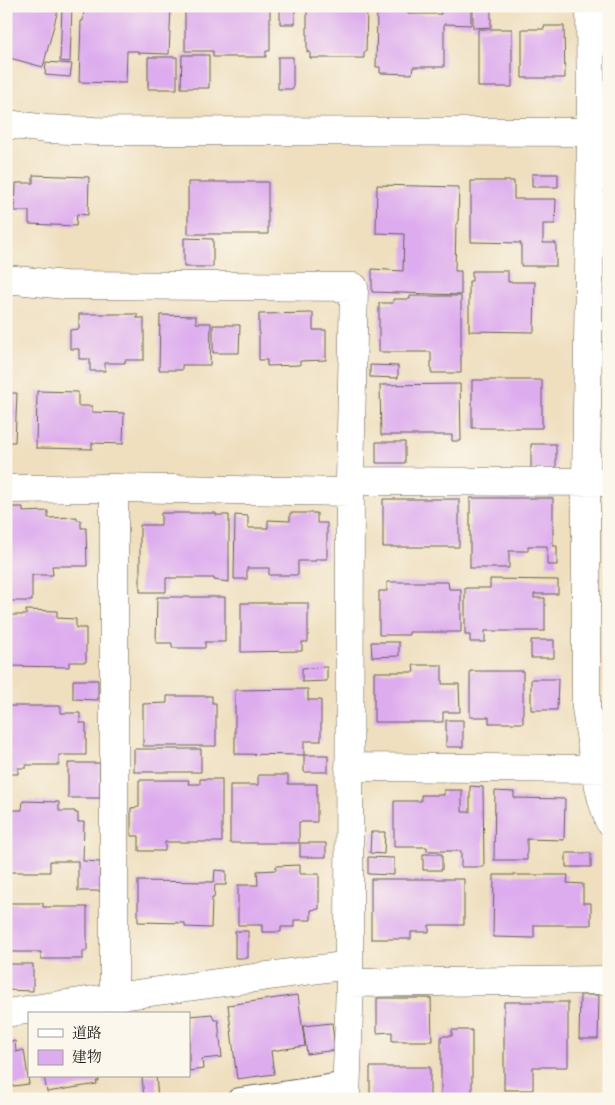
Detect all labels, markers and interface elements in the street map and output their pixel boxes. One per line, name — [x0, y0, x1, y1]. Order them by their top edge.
legend — [28, 1012, 190, 1078]
text: 道路 — [72, 1023, 102, 1042]
text: 建物 — [72, 1047, 102, 1066]

